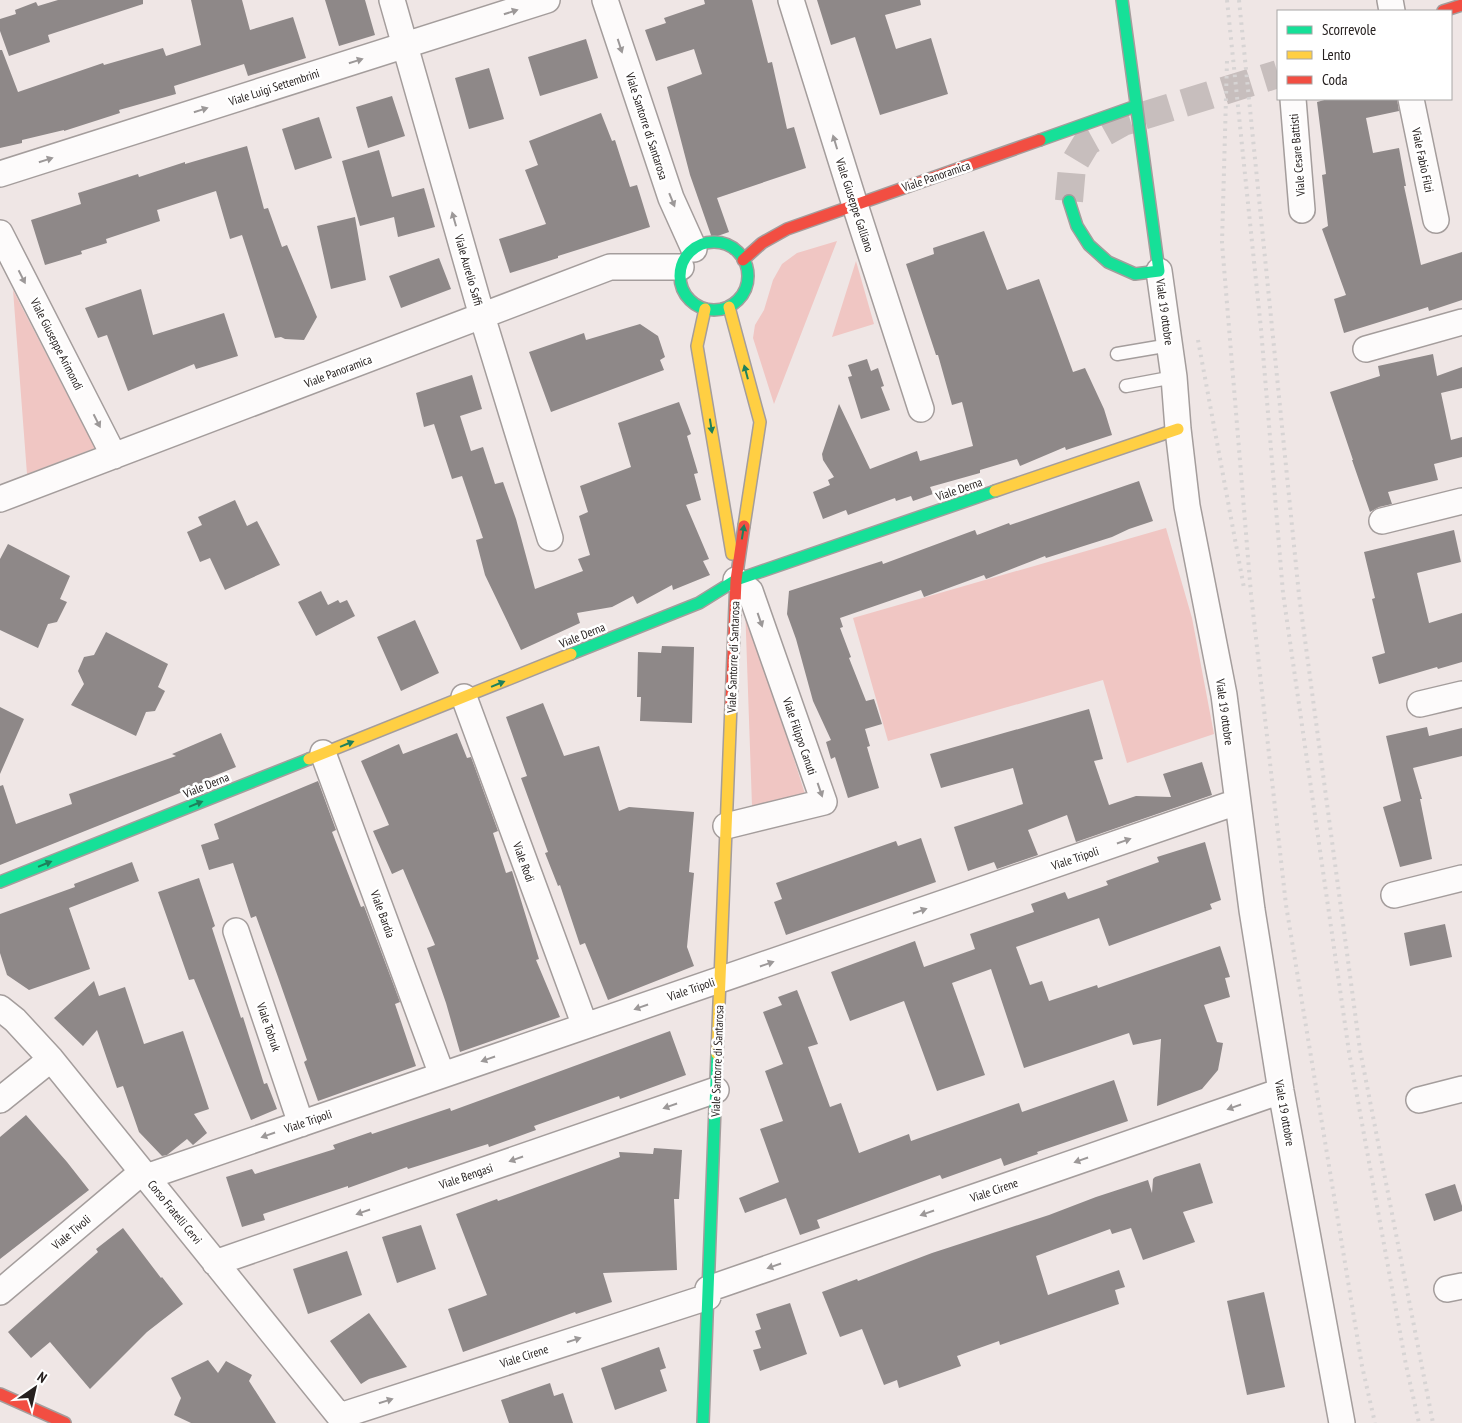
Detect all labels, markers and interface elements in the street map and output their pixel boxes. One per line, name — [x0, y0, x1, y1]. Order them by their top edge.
one-way arrow — [504, 7, 519, 15]
legend — [1277, 10, 1452, 100]
text: Scorrevole — [1322, 20, 1376, 39]
one-way arrow — [617, 39, 624, 54]
text: Lento — [1322, 45, 1351, 64]
one-way arrow — [349, 57, 364, 65]
street label: Viale Luigi Settembrini — [226, 65, 321, 109]
street label: Viale Santorre di Santarosa — [622, 70, 671, 182]
text: Coda — [1322, 70, 1347, 89]
one-way arrow — [194, 106, 209, 114]
street label: Viale Cesare Battisti — [1286, 113, 1308, 198]
street label: Viale Fabio Filzi — [1409, 125, 1437, 194]
one-way arrow — [830, 134, 838, 149]
one-way arrow — [39, 155, 54, 163]
street label: Viale Giuseppe Galliano — [832, 155, 877, 254]
street label: Viale Panoramica — [899, 157, 972, 195]
one-way arrow — [668, 193, 676, 208]
one-way arrow — [450, 211, 458, 226]
street label: Viale Aurelio Saffi — [451, 232, 486, 307]
one-way arrow — [18, 269, 26, 284]
street label: Viale 19 ottobre — [1153, 277, 1177, 346]
street label: Viale Giuseppe Arimondi — [27, 295, 87, 393]
street label: Viale Panoramica — [301, 351, 374, 391]
one-way arrow — [742, 365, 750, 380]
one-way arrow — [93, 414, 101, 428]
one-way arrow — [707, 419, 715, 435]
street label: Viale Derna — [933, 474, 984, 504]
one-way arrow — [740, 523, 748, 539]
street label: Viale Santorre di Santarosa — [724, 601, 742, 714]
one-way arrow — [756, 613, 764, 628]
street label: Viale Derna — [556, 619, 607, 651]
street label: Viale 19 ottobre — [1213, 677, 1237, 746]
one-way arrow — [491, 679, 505, 687]
street label: Viale Filippo Canuti — [779, 694, 820, 777]
one-way arrow — [340, 739, 354, 747]
street label: Viale Derna — [180, 769, 231, 801]
one-way arrow — [816, 783, 824, 798]
one-way arrow — [189, 800, 204, 808]
one-way arrow — [1117, 837, 1132, 845]
street label: Viale Rodi — [510, 839, 538, 884]
street label: Viale Tripoli — [1048, 843, 1101, 873]
one-way arrow — [38, 860, 53, 868]
street label: Viale Bardia — [367, 887, 399, 940]
one-way arrow — [913, 907, 928, 914]
one-way arrow — [759, 959, 774, 967]
street label: Viale Tripoli — [664, 974, 717, 1004]
street label: Viale Tobruk — [253, 1000, 284, 1054]
one-way arrow — [634, 1003, 649, 1011]
street label: Viale Santorre di Santarosa — [708, 1005, 726, 1118]
one-way arrow — [480, 1056, 495, 1064]
street label: Viale 19 ottobre — [1272, 1078, 1298, 1147]
one-way arrow — [662, 1102, 677, 1110]
one-way arrow — [1227, 1104, 1242, 1111]
street label: Viale Tripoli — [281, 1106, 334, 1136]
one-way arrow — [260, 1131, 275, 1139]
one-way arrow — [509, 1156, 524, 1163]
one-way arrow — [1073, 1156, 1088, 1164]
street label: Viale Bengasi — [436, 1160, 495, 1192]
street label: Viale Cirene — [967, 1175, 1020, 1206]
street label: Corso Fratelli Cervi — [145, 1177, 205, 1247]
one-way arrow — [355, 1208, 370, 1216]
one-way arrow — [919, 1209, 934, 1217]
street label: Viale Tivoli — [48, 1211, 93, 1253]
one-way arrow — [766, 1263, 781, 1270]
one-way arrow — [567, 1336, 582, 1344]
street label: Viale Cirene — [497, 1341, 550, 1371]
north arrow — [10, 1363, 60, 1413]
text: N — [34, 1368, 50, 1387]
one-way arrow — [379, 1397, 394, 1405]

